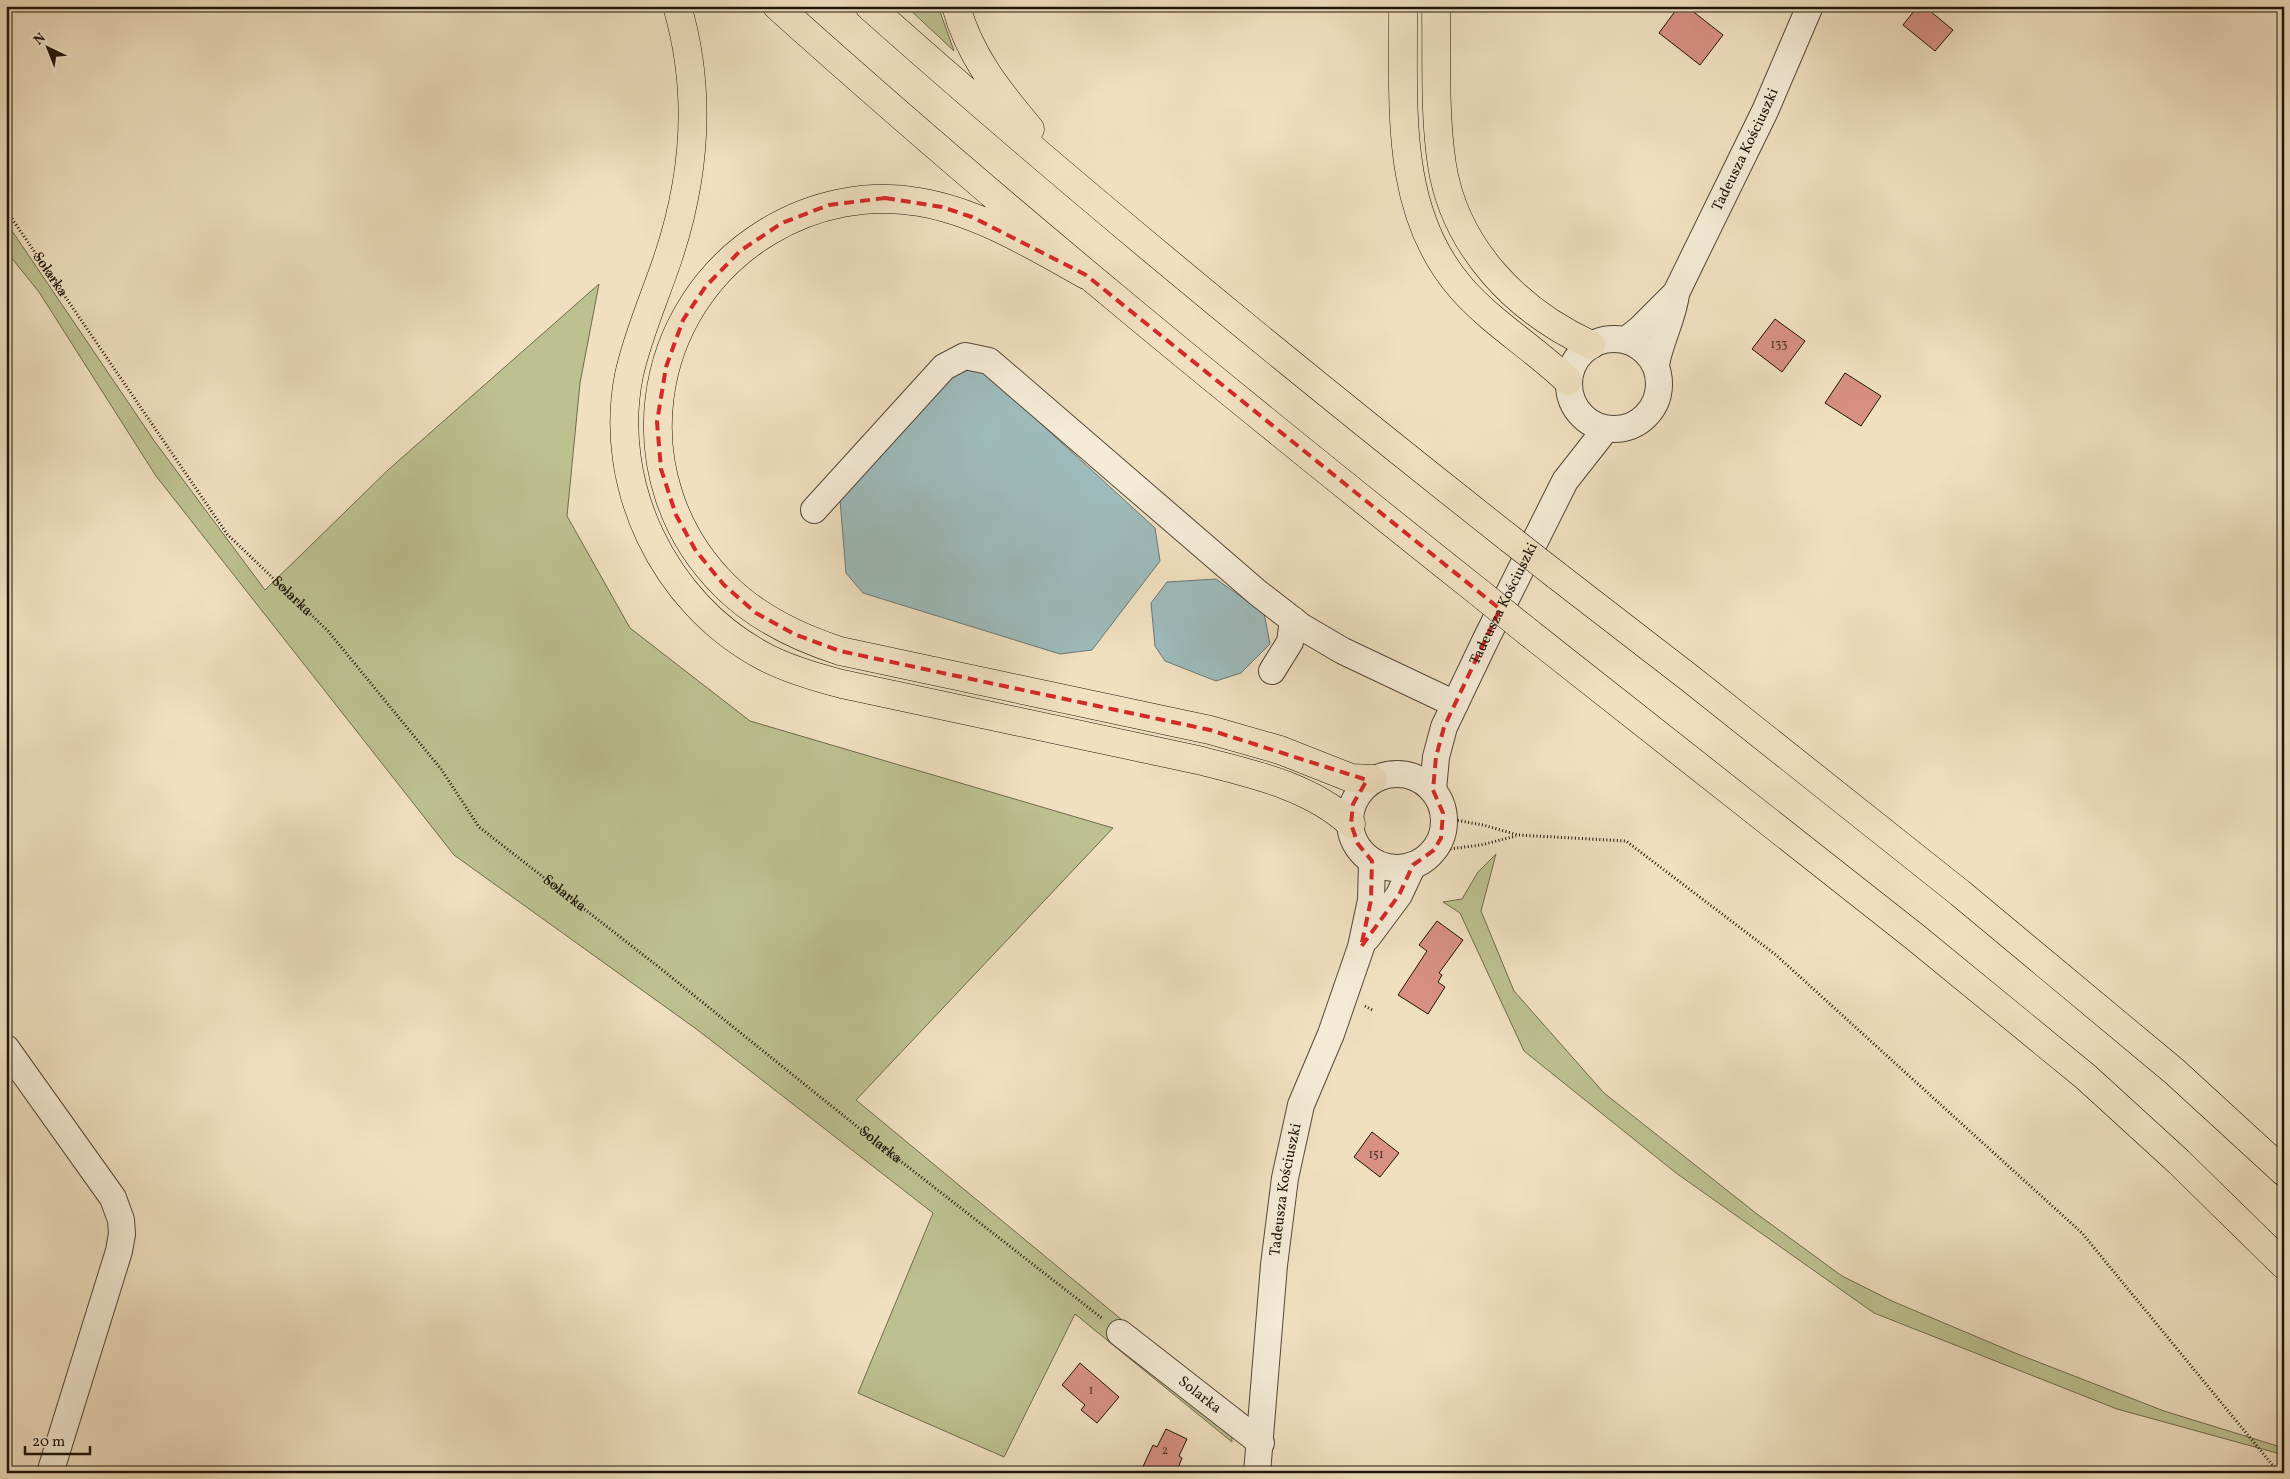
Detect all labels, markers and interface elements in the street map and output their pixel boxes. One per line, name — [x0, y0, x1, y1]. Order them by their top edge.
north arrow — [22, 22, 72, 72]
text: N — [30, 29, 50, 50]
street label: Tadeusza Kościuszki — [1707, 85, 1784, 215]
street label: Solarka — [27, 248, 73, 301]
house number: 133 — [1771, 337, 1787, 353]
street label: Tadeusza Kościuszki — [1465, 539, 1543, 669]
street label: Solarka — [266, 571, 317, 621]
street label: Solarka — [538, 870, 590, 917]
street label: Solarka — [854, 1121, 906, 1169]
street label: Tadeusza Kościuszki — [1265, 1121, 1307, 1257]
house number: 151 — [1368, 1147, 1384, 1163]
street label: Solarka — [1173, 1371, 1226, 1419]
house number: 1 — [1089, 1383, 1093, 1399]
scale bar — [25, 1424, 90, 1456]
text: 20 m — [32, 1432, 65, 1453]
house number: 2 — [1162, 1443, 1168, 1459]

